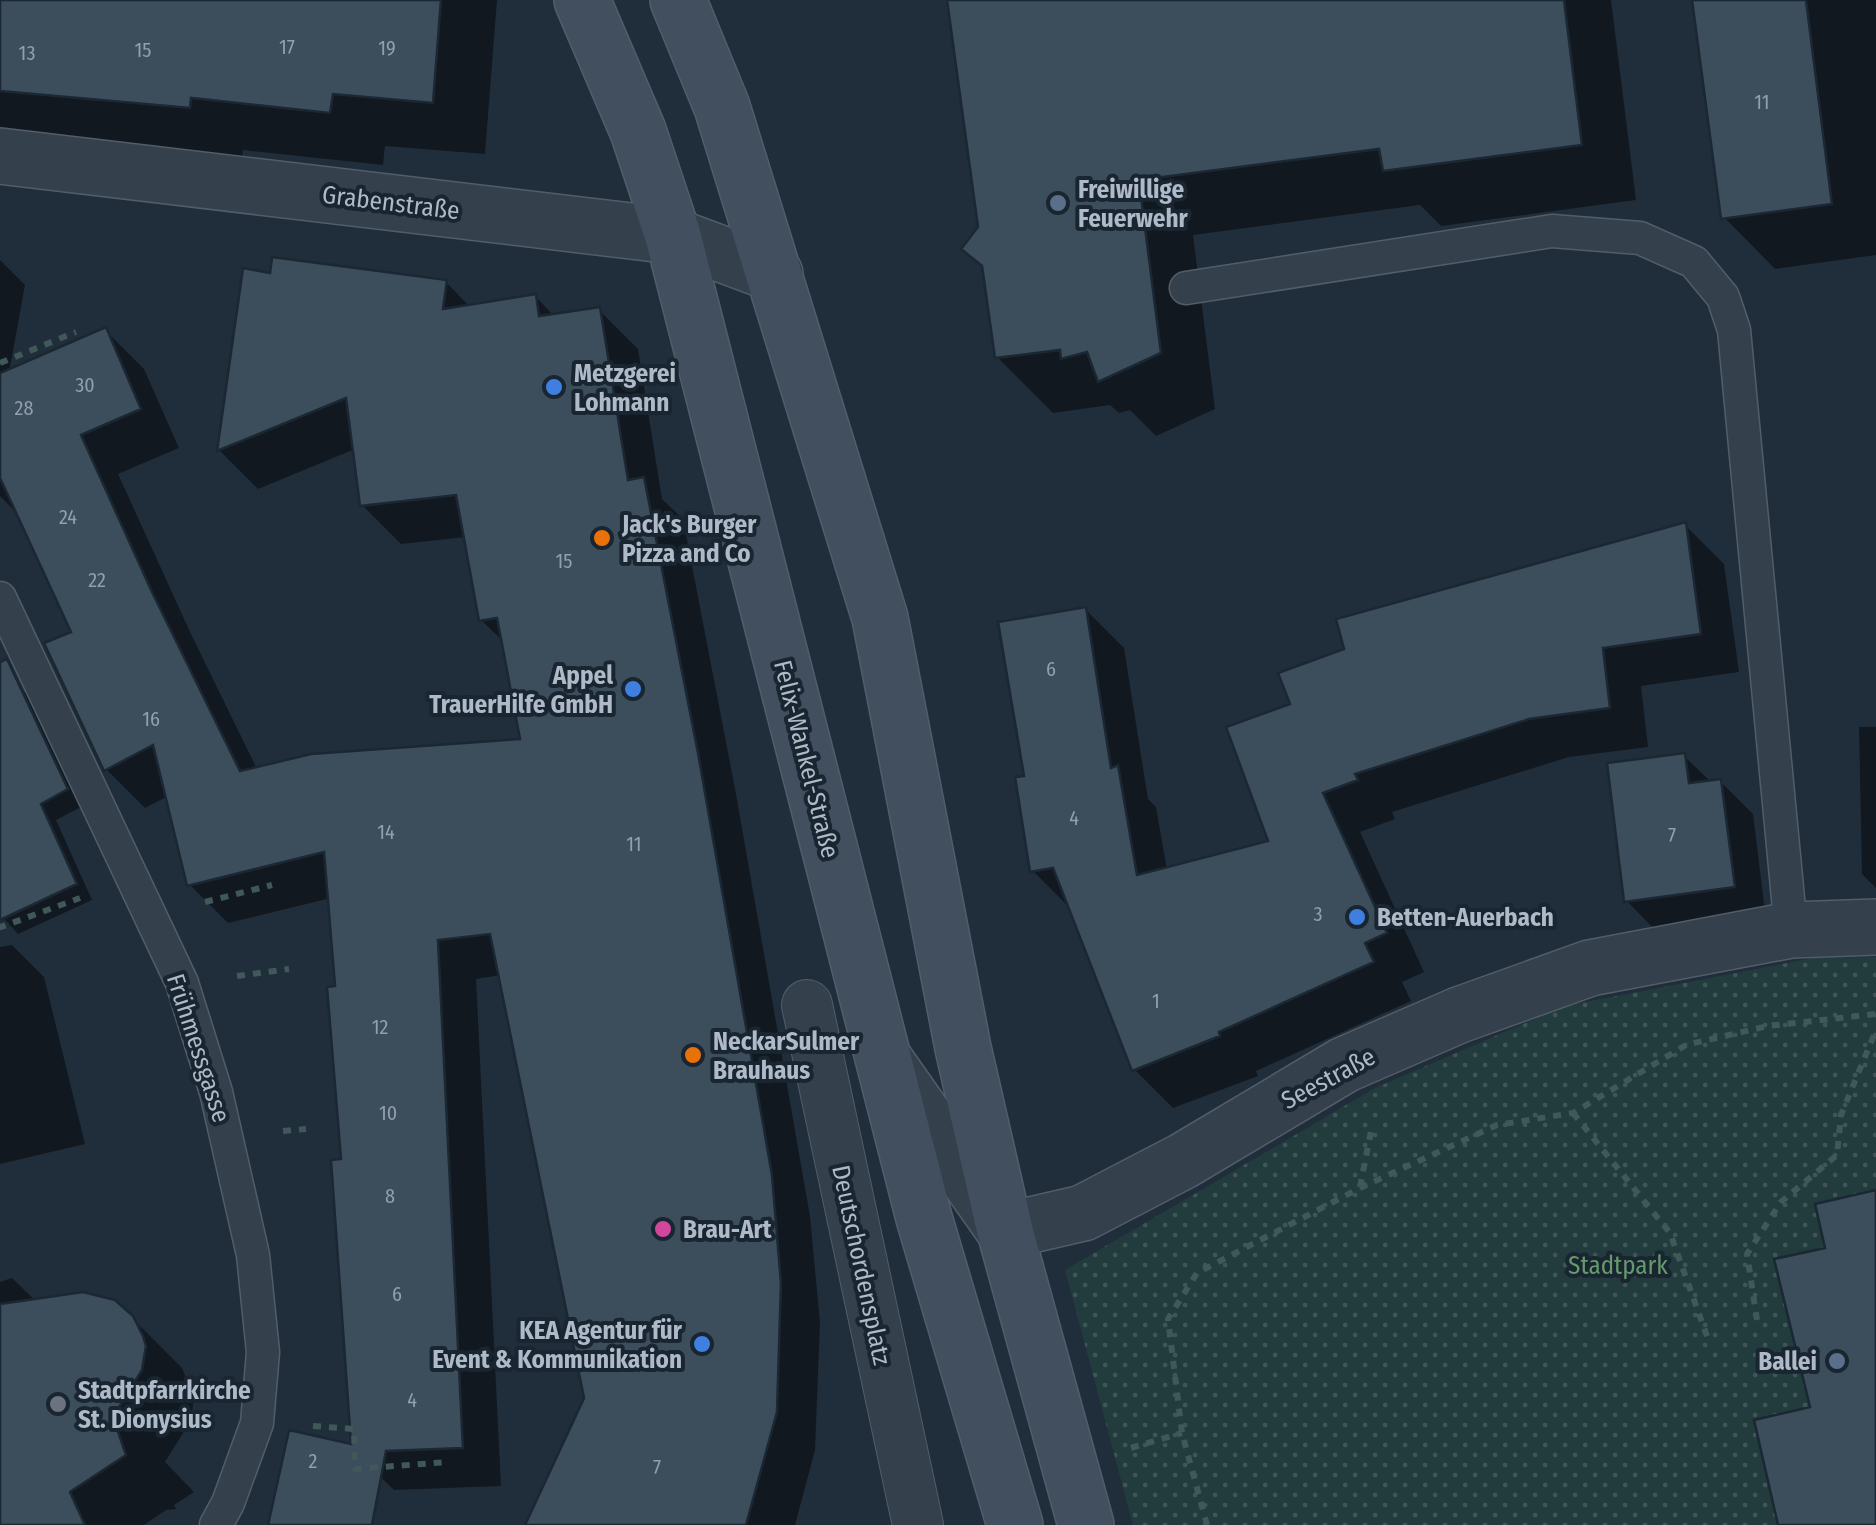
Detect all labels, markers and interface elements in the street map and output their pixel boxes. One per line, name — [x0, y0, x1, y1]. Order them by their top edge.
house number: 17 — [279, 35, 295, 59]
house number: 19 — [378, 36, 396, 60]
house number: 15 — [135, 38, 151, 62]
house number: 13 — [19, 41, 35, 65]
house number: 11 — [1754, 90, 1770, 114]
place label: Freiwillige Feuerwehr — [1078, 175, 1189, 234]
street label: Grabenstraße — [320, 180, 461, 226]
marker: Freiwillige Feuerwehr — [1047, 192, 1069, 214]
place label: Metzgerei Lohmann — [574, 359, 676, 418]
house number: 30 — [75, 373, 95, 397]
marker: Metzgerei Lohmann — [543, 376, 565, 398]
house number: 28 — [15, 396, 33, 420]
house number: 24 — [59, 505, 77, 529]
place label: Jack's Burger Pizza and Co — [621, 510, 757, 569]
marker: Jack's Burger Pizza and Co — [591, 527, 613, 549]
house number: 15 — [556, 549, 572, 573]
house number: 22 — [88, 568, 106, 592]
street label: Felix-Wankel-Straße — [767, 657, 845, 861]
house number: 6 — [1046, 657, 1056, 681]
place label: Appel TrauerHilfe GmbH — [429, 661, 613, 720]
marker: Appel TrauerHilfe GmbH — [622, 678, 644, 700]
house number: 16 — [142, 707, 160, 731]
house number: 4 — [1069, 806, 1079, 830]
house number: 14 — [377, 820, 395, 844]
house number: 7 — [1668, 823, 1676, 847]
house number: 11 — [626, 832, 642, 856]
house number: 3 — [1313, 902, 1323, 926]
place label: Betten-Auerbach — [1377, 903, 1554, 933]
marker: Betten-Auerbach — [1346, 906, 1368, 928]
street label: Frühmessgasse — [160, 970, 236, 1126]
house number: 1 — [1152, 989, 1160, 1013]
house number: 12 — [372, 1015, 388, 1039]
place label: NeckarSulmer Brauhaus — [713, 1027, 860, 1086]
street label: Seestraße — [1276, 1042, 1380, 1116]
marker: NeckarSulmer Brauhaus — [682, 1044, 704, 1066]
house number: 10 — [379, 1101, 397, 1125]
street label: Deutschordensplatz — [825, 1163, 897, 1368]
house number: 8 — [385, 1184, 395, 1208]
place label: Brau-Art — [683, 1215, 773, 1245]
marker: Brau-Art — [652, 1218, 674, 1240]
park label: Stadtpark — [1568, 1251, 1668, 1281]
house number: 6 — [392, 1282, 402, 1306]
place label: KEA Agentur für Event & Kommunikation — [432, 1316, 683, 1375]
marker: KEA Agentur für Event & Kommunikation — [691, 1333, 713, 1355]
place label: Ballei — [1758, 1347, 1817, 1377]
marker: Ballei — [1826, 1350, 1848, 1372]
place label: Stadtpfarrkirche St. Dionysius — [78, 1376, 251, 1435]
house number: 4 — [407, 1388, 417, 1412]
marker: Stadtpfarrkirche St. Dionysius — [47, 1393, 69, 1415]
house number: 2 — [309, 1449, 318, 1473]
house number: 7 — [653, 1455, 661, 1479]

